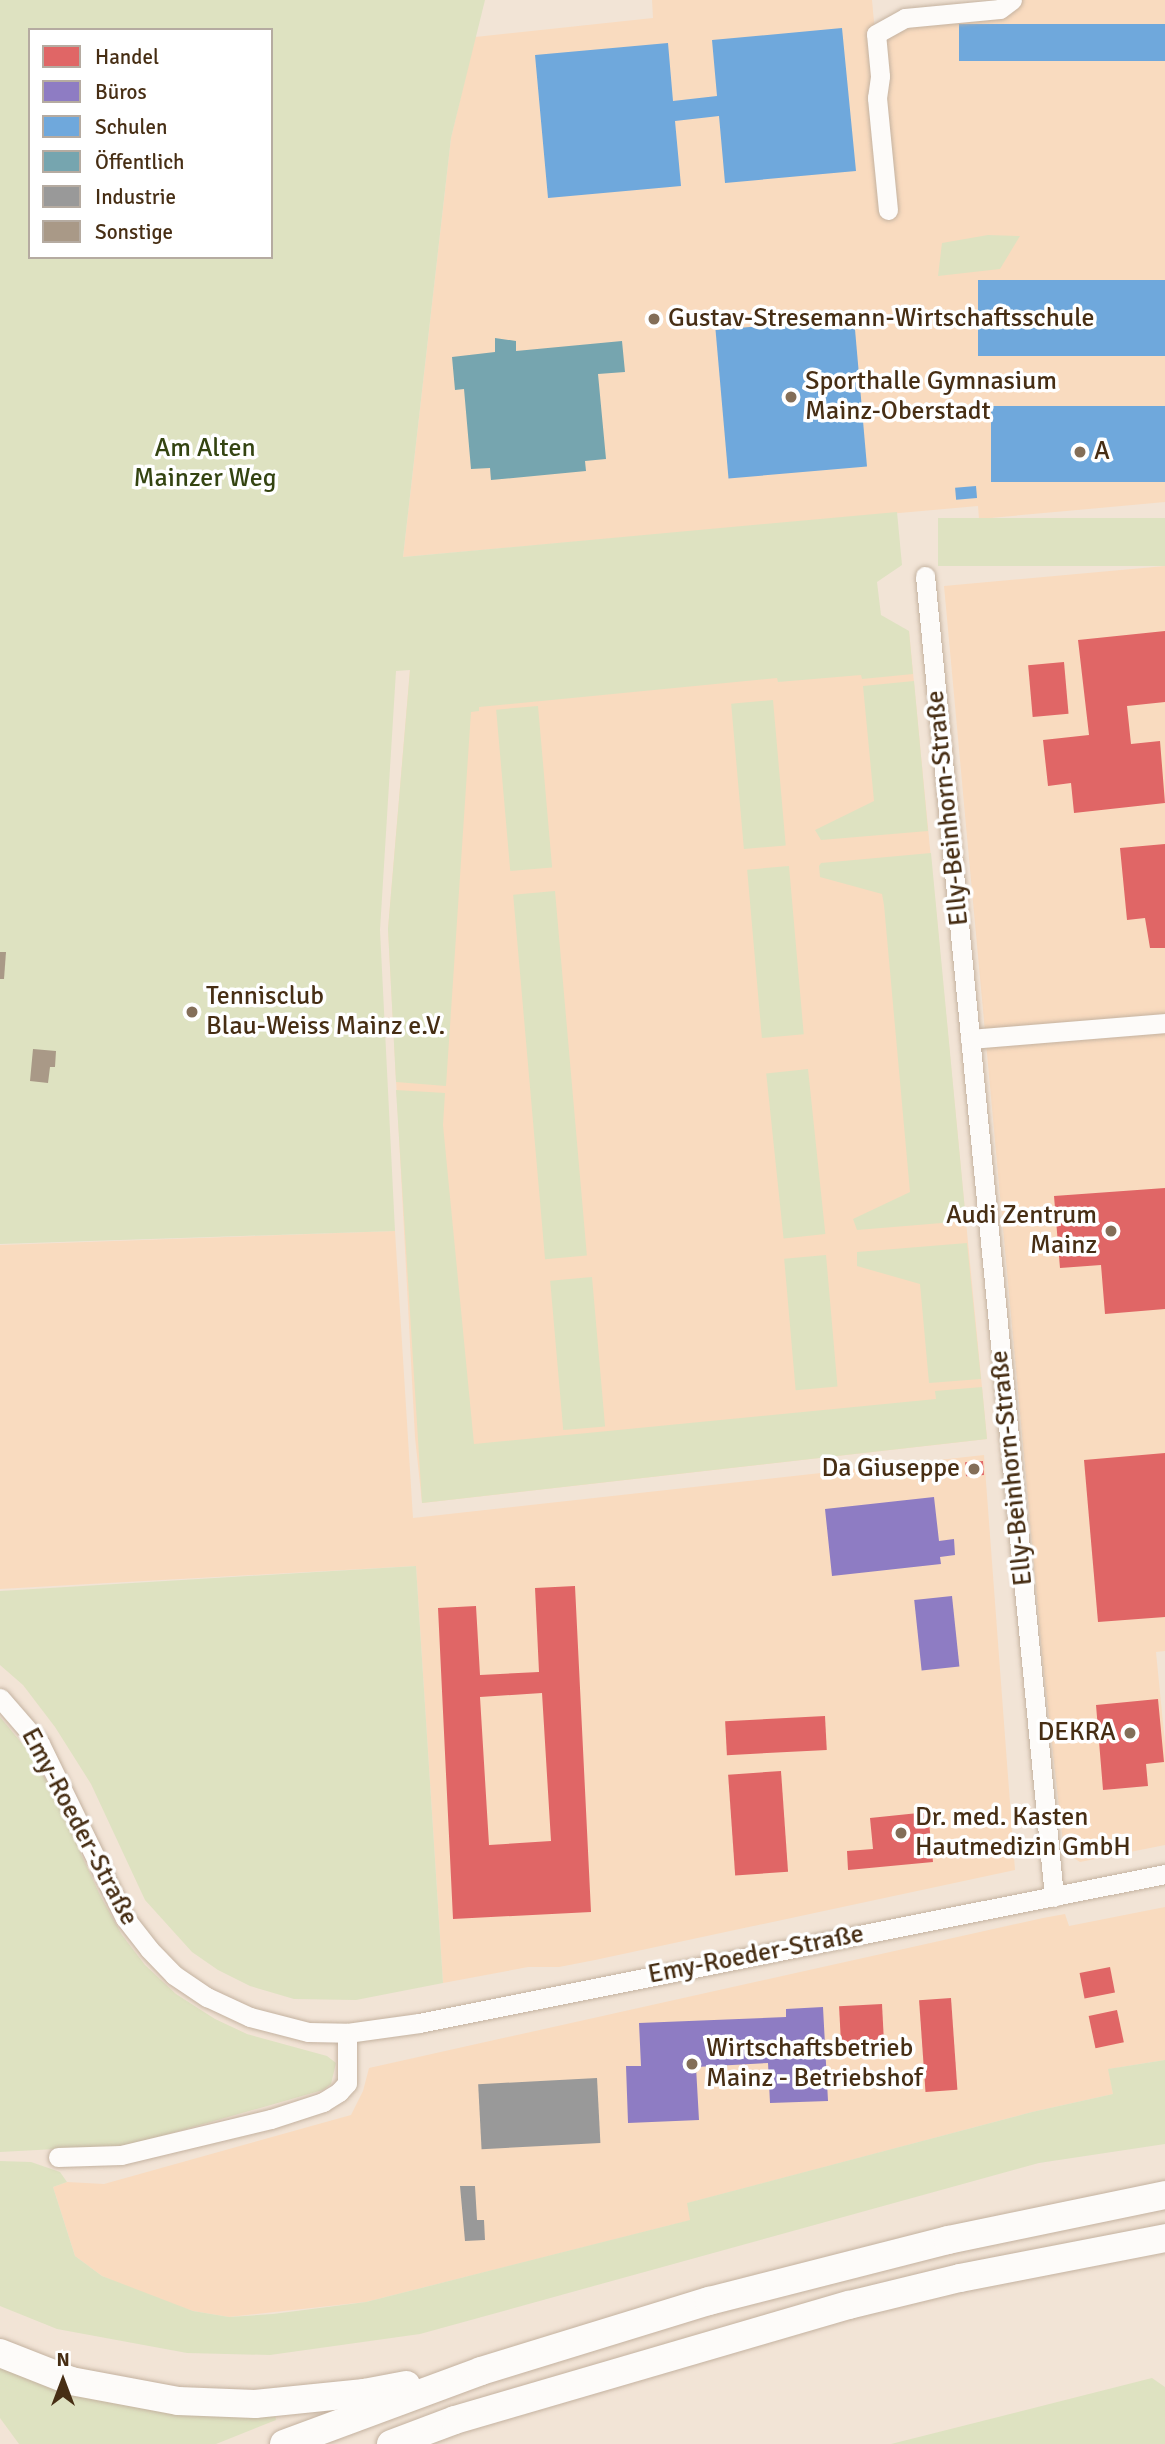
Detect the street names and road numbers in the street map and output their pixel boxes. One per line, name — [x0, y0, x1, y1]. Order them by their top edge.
street label: Elly-Beinhorn-Straße — [920, 689, 976, 927]
street label: Elly-Beinhorn-Straße — [984, 1349, 1040, 1587]
street label: Emy-Roeder-Straße — [14, 1723, 144, 1931]
street label: Emy-Roeder-Straße — [646, 1919, 866, 1991]

